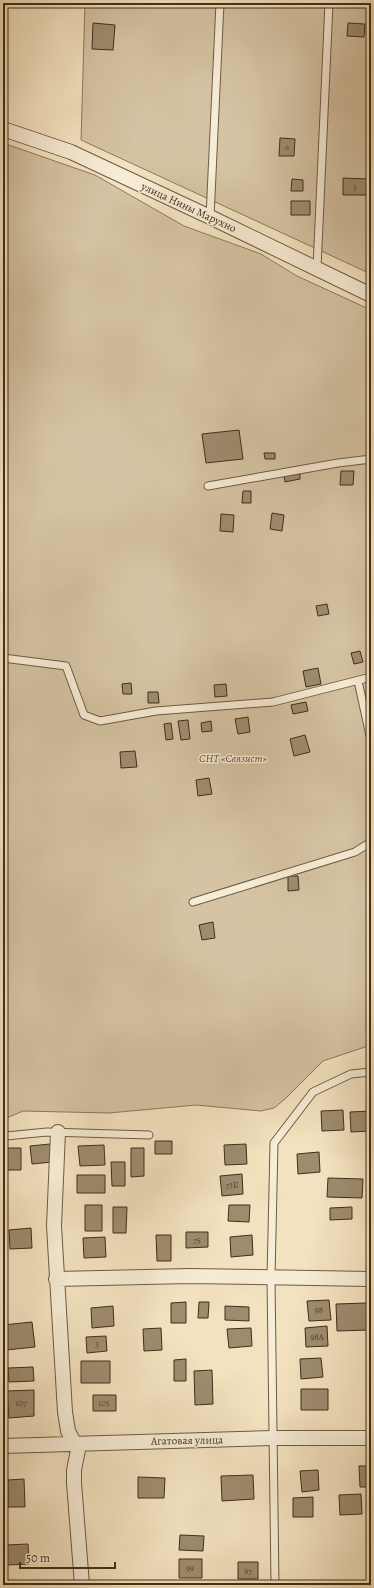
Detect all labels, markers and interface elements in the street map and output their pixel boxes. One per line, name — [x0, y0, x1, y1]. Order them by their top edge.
house number: 6 — [285, 141, 289, 153]
street label: улица Нины Марухно — [138, 178, 239, 236]
house number: 5 — [353, 181, 357, 193]
park label: СНТ «Связист» — [199, 751, 267, 766]
house number: 73Б — [226, 1179, 238, 1191]
house number: 75 — [193, 1234, 201, 1246]
house number: 98 — [315, 1304, 323, 1316]
house number: 98А — [310, 1331, 325, 1343]
house number: 3 — [95, 1338, 99, 1350]
house number: 107 — [15, 1397, 27, 1409]
house number: 105 — [98, 1397, 110, 1409]
street label: Агатовая улица — [150, 1432, 224, 1449]
scale bar — [20, 1544, 115, 1570]
text: 50 m — [26, 1550, 50, 1566]
house number: 99 — [186, 1562, 194, 1574]
house number: 97 — [244, 1565, 252, 1577]

